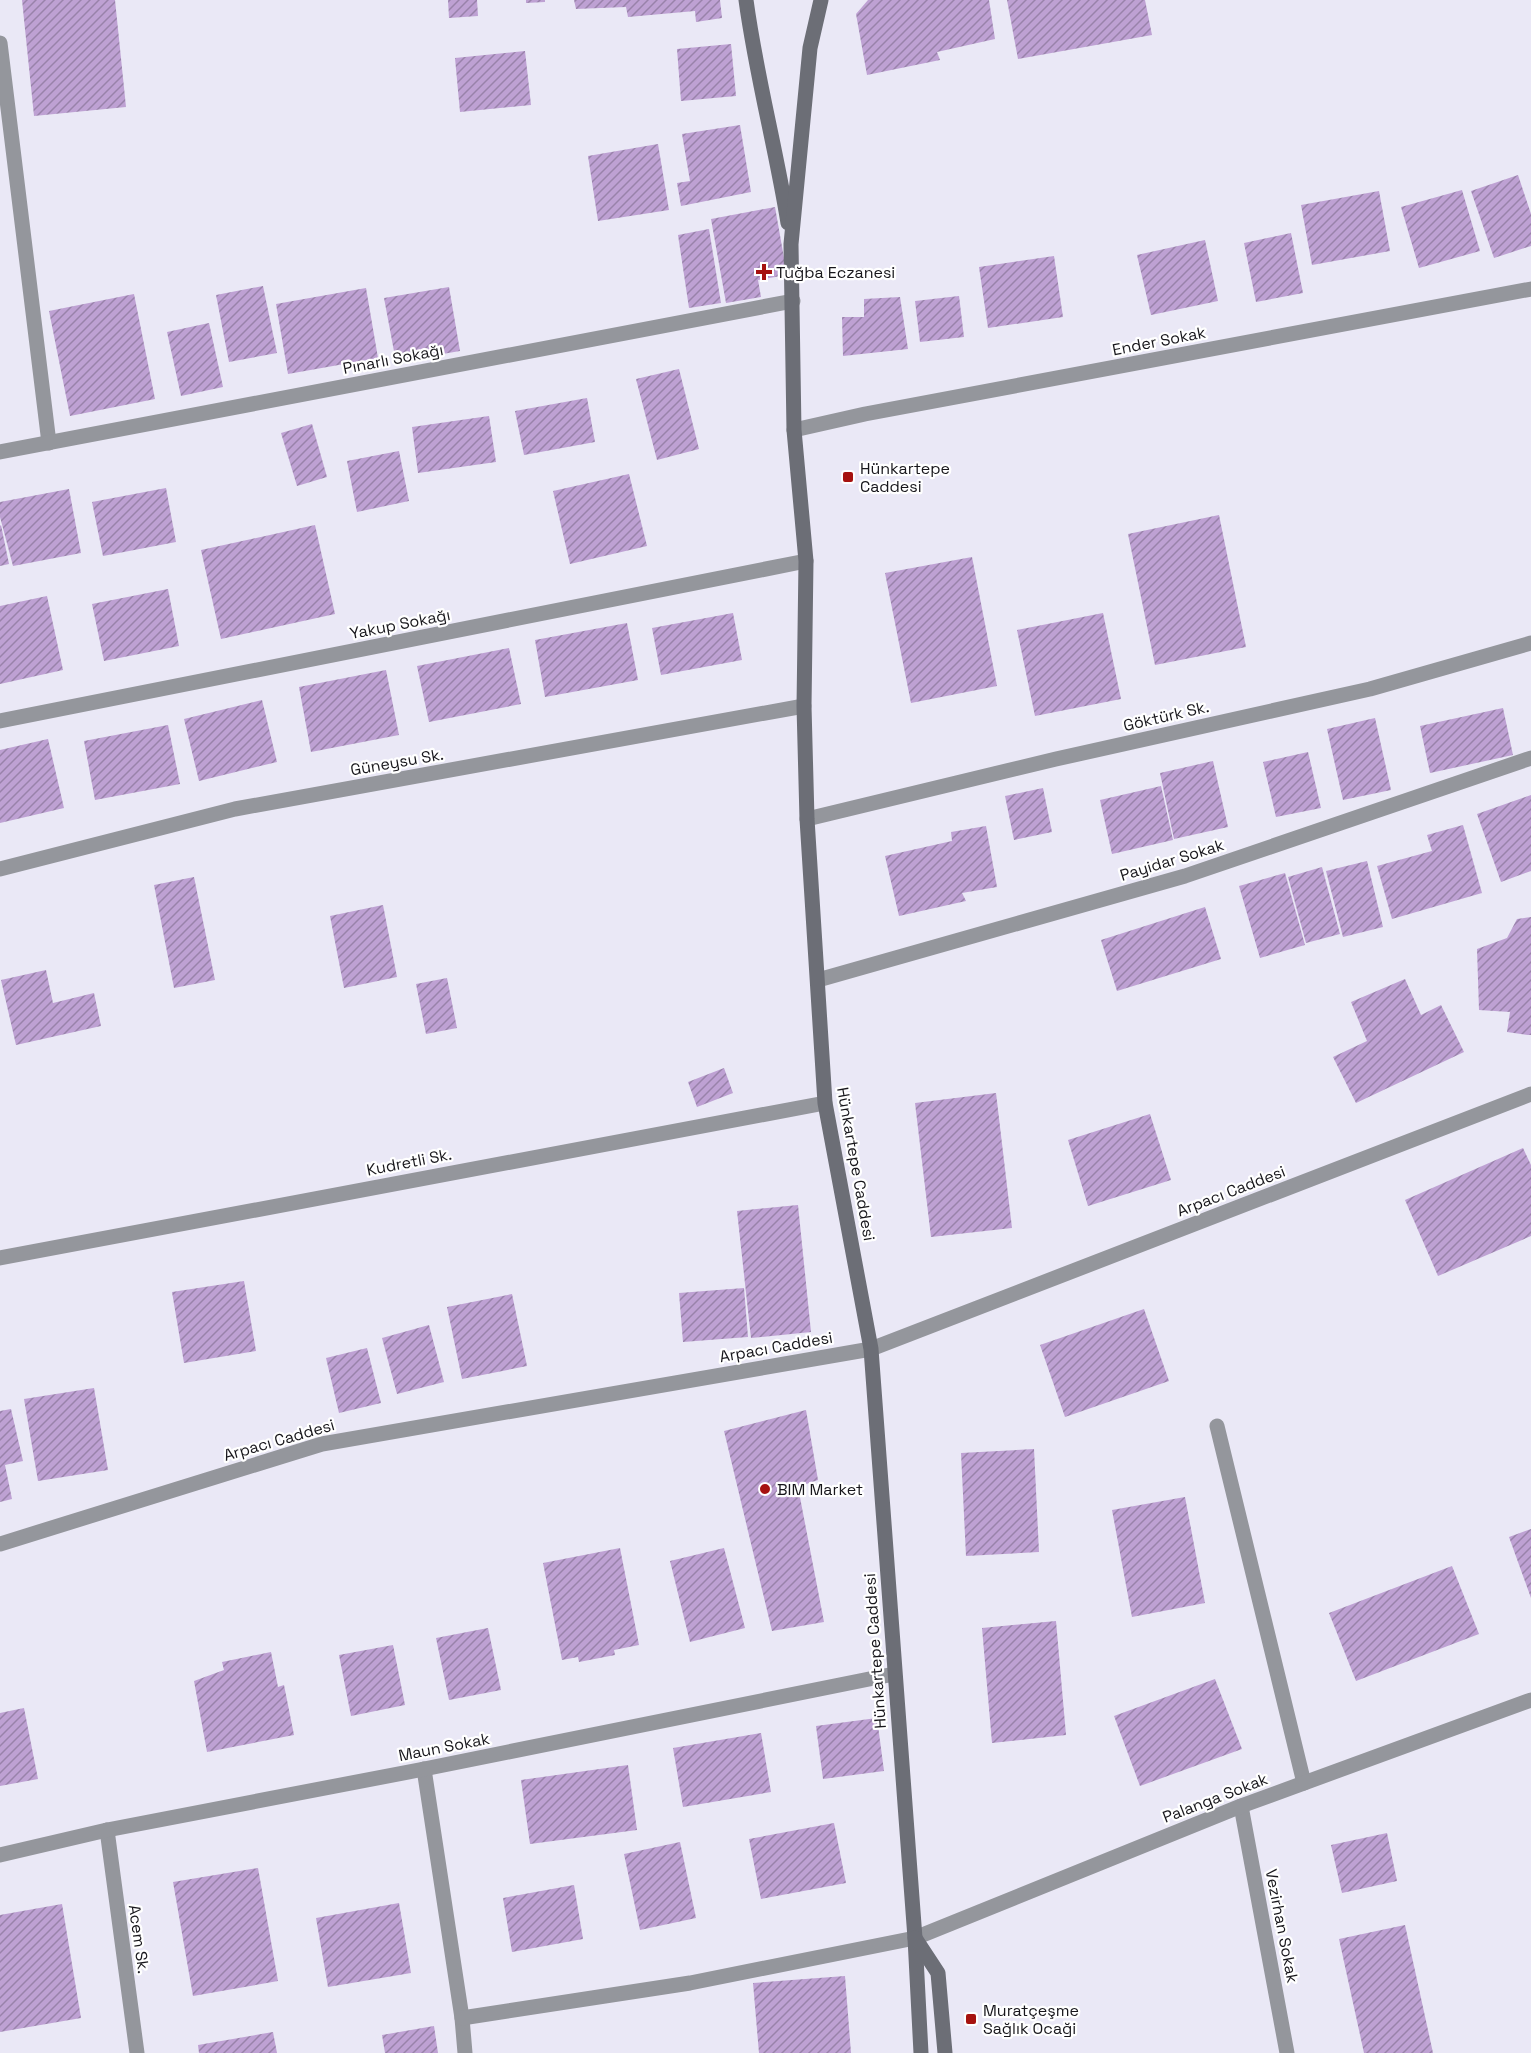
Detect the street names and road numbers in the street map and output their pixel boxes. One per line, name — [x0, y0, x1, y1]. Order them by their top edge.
street label: Ender Sokak — [1111, 322, 1208, 360]
street label: Pınarlı Sokağı — [341, 339, 445, 379]
street label: Yakup Sokağı — [348, 604, 452, 644]
street label: Göktürk Sk. — [1121, 696, 1211, 736]
street label: Güneysu Sk. — [349, 743, 445, 781]
street label: Payidar Sokak — [1117, 834, 1227, 886]
street label: Hünkartepe Caddesi — [832, 1085, 880, 1243]
street label: Kudretli Sk. — [365, 1143, 453, 1181]
street label: Arpacı Caddesi — [1174, 1161, 1288, 1221]
street label: Arpacı Caddesi — [718, 1327, 834, 1367]
street label: Arpacı Caddesi — [221, 1414, 337, 1466]
street label: Hünkartepe Caddesi — [859, 1573, 891, 1729]
street label: Maun Sokak — [397, 1728, 492, 1766]
street label: Palanga Sokak — [1159, 1768, 1271, 1828]
street label: Vezirhan Sokak — [1261, 1867, 1303, 1985]
street label: Acem Sk. — [124, 1903, 154, 1975]

